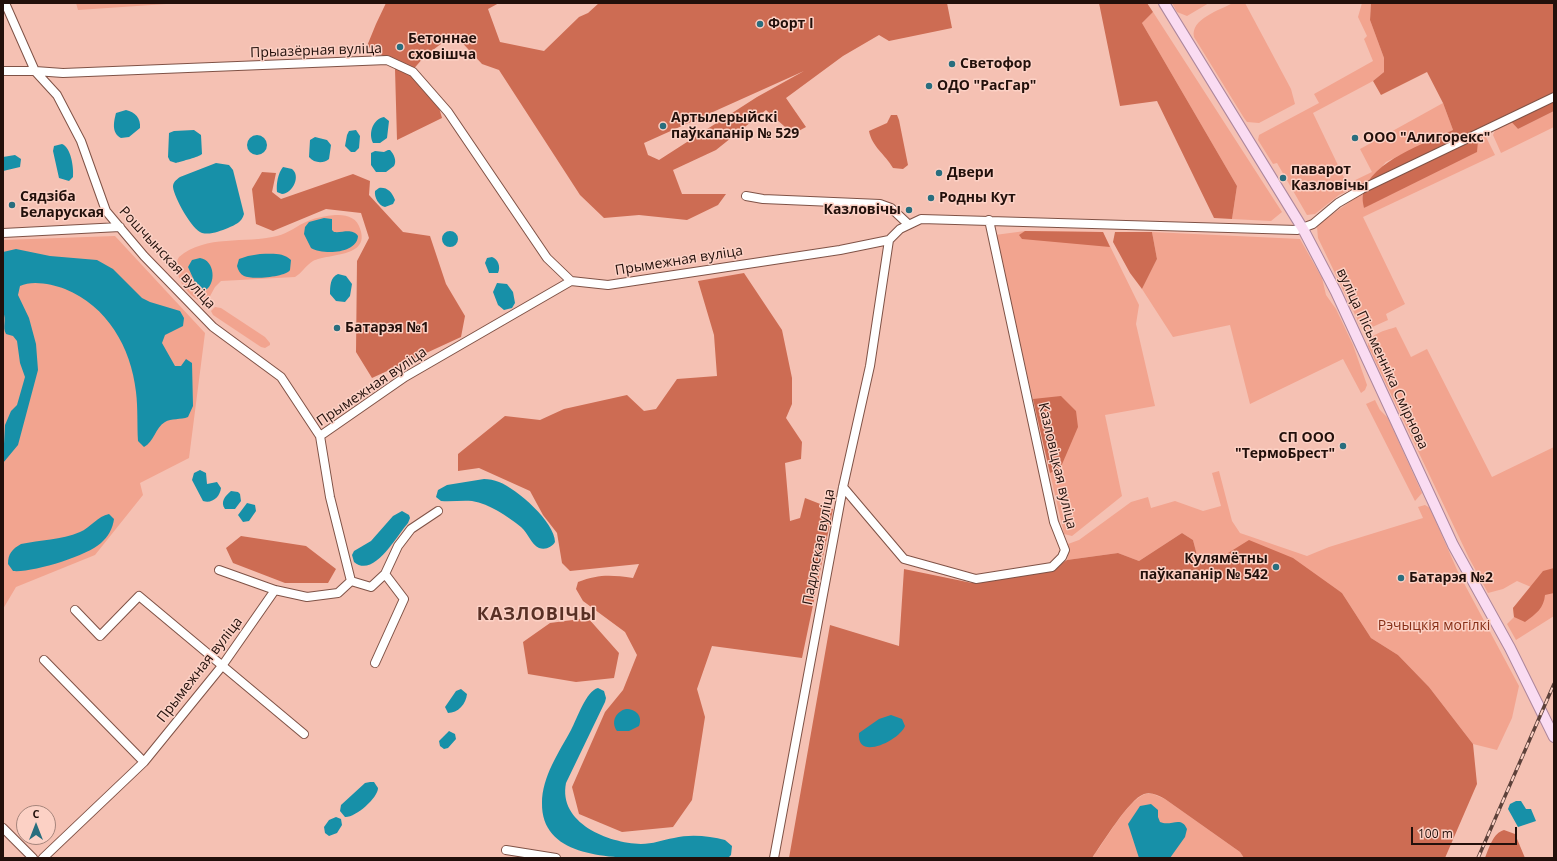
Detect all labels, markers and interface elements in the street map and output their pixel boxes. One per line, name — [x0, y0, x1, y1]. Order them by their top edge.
place label: Форт I — [768, 16, 814, 32]
marker: Форт I — [755, 19, 765, 29]
place label: Бетоннае сховішча — [408, 31, 477, 64]
street label: Прыазёрная вуліца — [250, 40, 382, 62]
marker: Бетоннае сховішча — [395, 42, 405, 52]
place label: Светофор — [960, 56, 1031, 72]
marker: Светофор — [947, 59, 957, 69]
place label: ОДО "РасГар" — [937, 78, 1036, 94]
marker: ОДО "РасГар" — [924, 81, 934, 91]
place label: Артылерыйскі паўкапанір № 529 — [671, 110, 799, 142]
marker: Артылерыйскі паўкапанір № 529 — [658, 121, 668, 131]
place label: ООО "Алигорекс" — [1363, 130, 1490, 146]
marker: ООО "Алигорекс" — [1350, 133, 1360, 143]
place label: паварот Казловічы — [1291, 162, 1368, 194]
place label: Двери — [947, 165, 994, 181]
marker: Двери — [934, 168, 944, 178]
marker: паварот Казловічы — [1278, 173, 1288, 183]
place label: Сядзіба Беларуская — [20, 189, 104, 222]
place label: Родны Кут — [939, 190, 1016, 206]
marker: Родны Кут — [926, 193, 936, 203]
marker: Сядзіба Беларуская — [7, 200, 17, 210]
place label: Казловічы — [824, 202, 901, 218]
street label: Рошчынская вуліца — [115, 203, 219, 313]
marker: Казловічы — [904, 205, 914, 215]
street label: Прымежная вуліца — [614, 243, 744, 279]
street label: вуліца Пісьменніка Смірнова — [1333, 266, 1431, 452]
place label: Батарэя №1 — [345, 320, 429, 336]
marker: Батарэя №1 — [332, 323, 342, 333]
street label: Прымежная вуліца — [314, 344, 430, 430]
street label: Казловіцкая вуліца — [1034, 401, 1080, 531]
place label: СП ООО "ТермоБрест" — [1235, 430, 1335, 462]
marker: СП ООО "ТермоБрест" — [1338, 441, 1348, 451]
street label: Падляская вуліца — [799, 487, 839, 607]
place label: Кулямётны паўкапанір № 542 — [1140, 551, 1268, 584]
marker: Кулямётны паўкапанір № 542 — [1271, 562, 1281, 572]
place label: Батарэя №2 — [1409, 570, 1493, 586]
marker: Батарэя №2 — [1396, 573, 1406, 583]
district label: КАЗЛОВІЧЫ — [477, 604, 597, 626]
street label: Прымежная вуліца — [154, 614, 246, 726]
park label: Рэчыцкія могілкі — [1378, 618, 1490, 634]
north arrow — [16, 805, 56, 845]
text: С — [32, 806, 40, 821]
scale bar — [1413, 819, 1519, 845]
text: 100 m — [1418, 825, 1453, 842]

